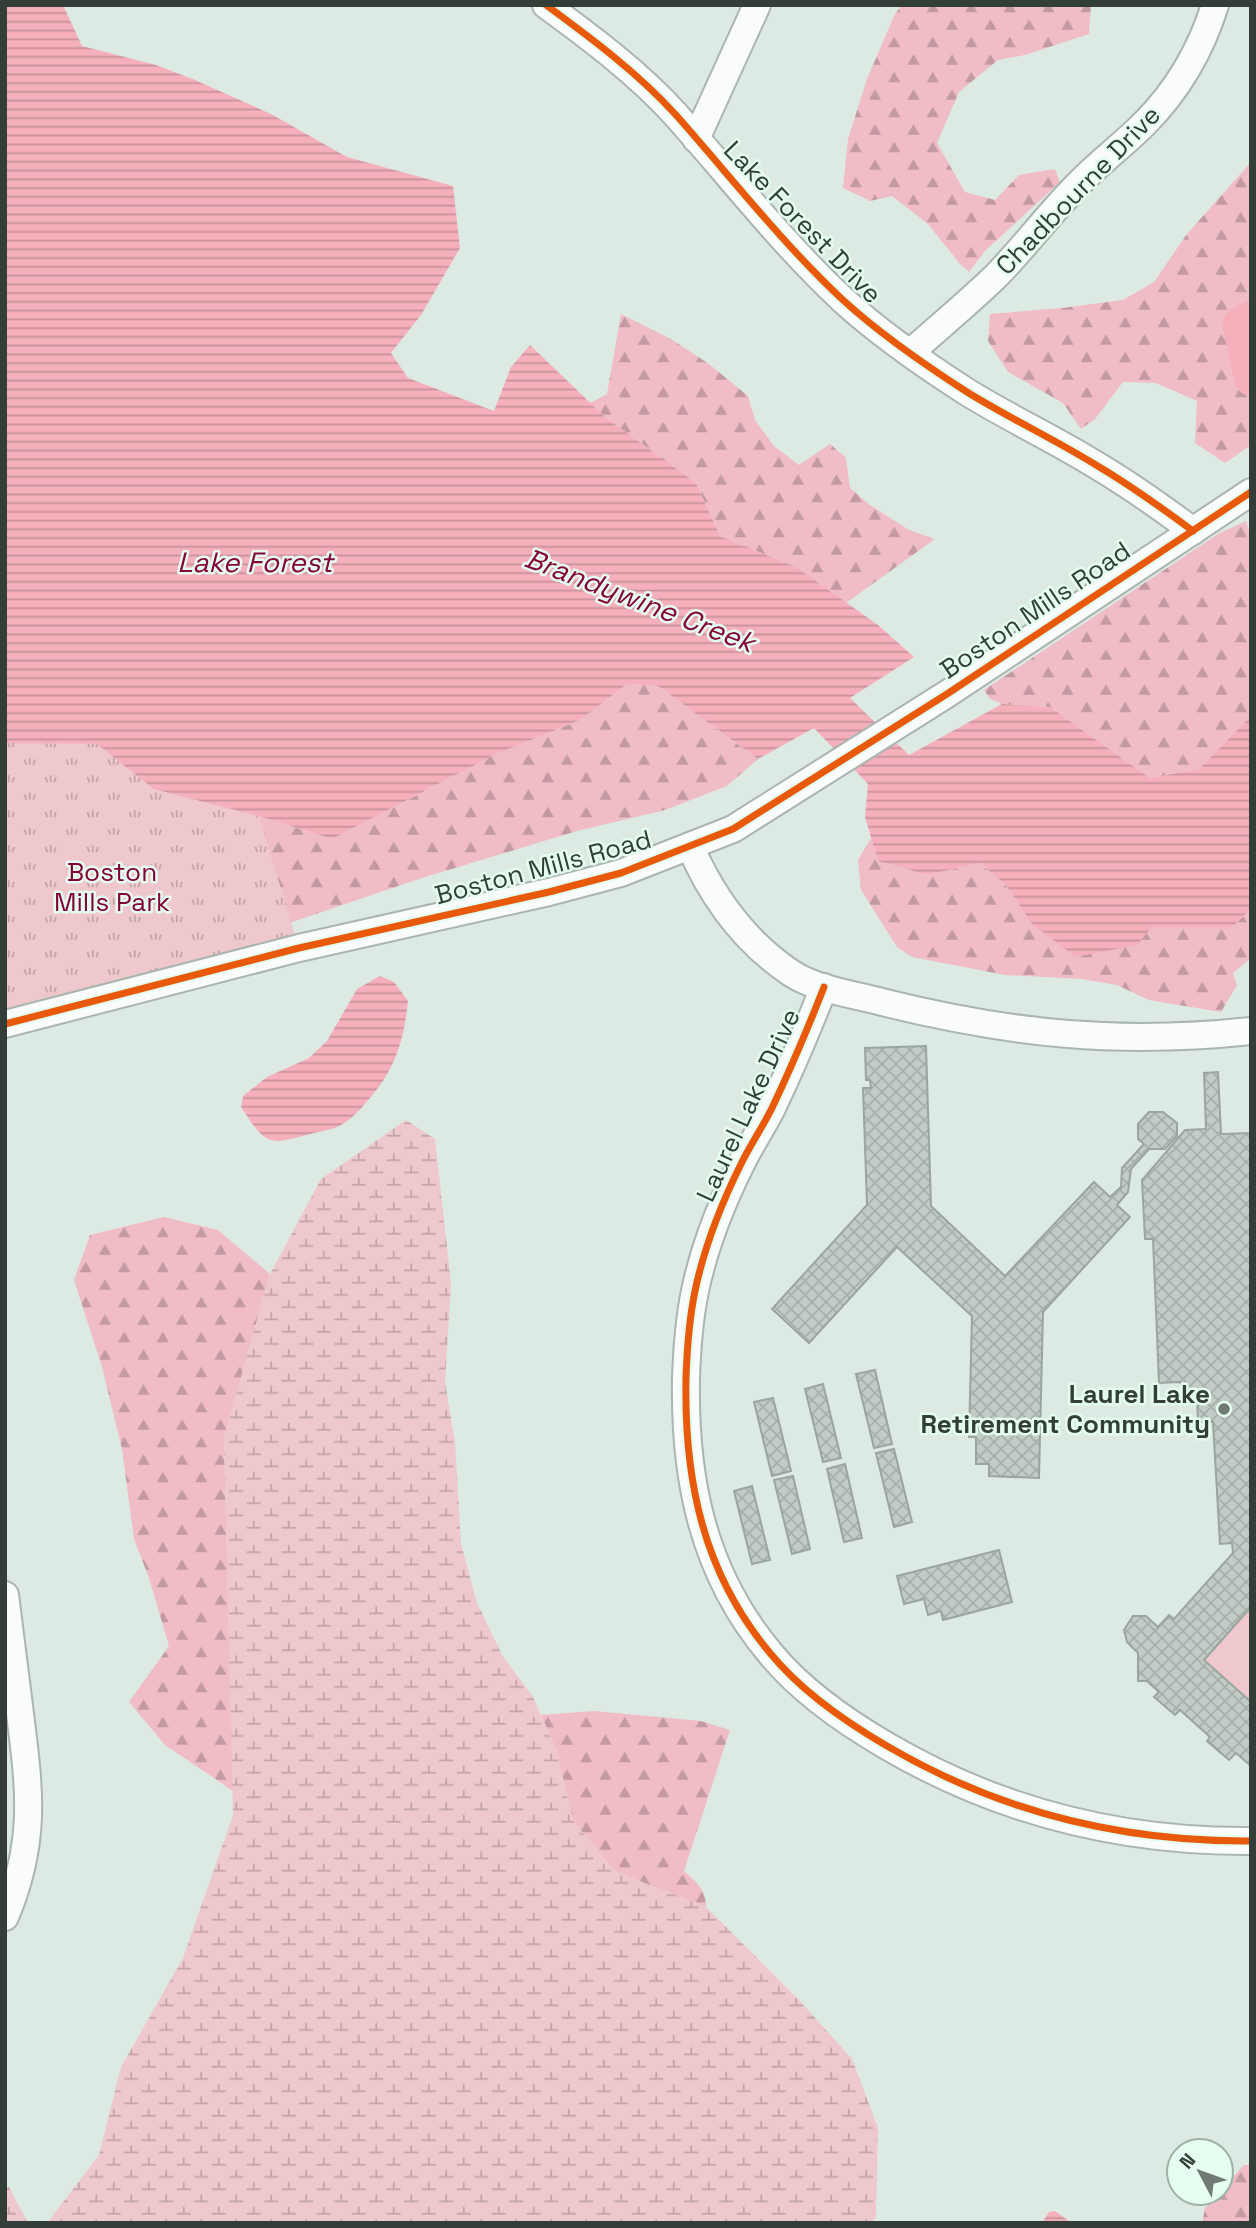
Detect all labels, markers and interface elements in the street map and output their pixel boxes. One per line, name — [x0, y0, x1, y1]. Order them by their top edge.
street label: Chadbourne Drive — [988, 98, 1168, 282]
street label: Lake Forest Drive — [717, 133, 889, 311]
street label: Boston Mills Road — [933, 534, 1137, 686]
water label: Brandywine Creek — [520, 540, 763, 661]
water label: Lake Forest — [177, 544, 336, 580]
street label: Boston Mills Road — [431, 822, 655, 912]
park label: Boston Mills Park — [54, 855, 170, 919]
street label: Laurel Lake Drive — [688, 1003, 808, 1207]
place label: Laurel Lake Retirement Community — [920, 1377, 1210, 1441]
marker: Laurel Lake Retirement Community — [1216, 1401, 1232, 1417]
north arrow — [1165, 2137, 1235, 2207]
text: N — [1174, 2148, 1201, 2174]

